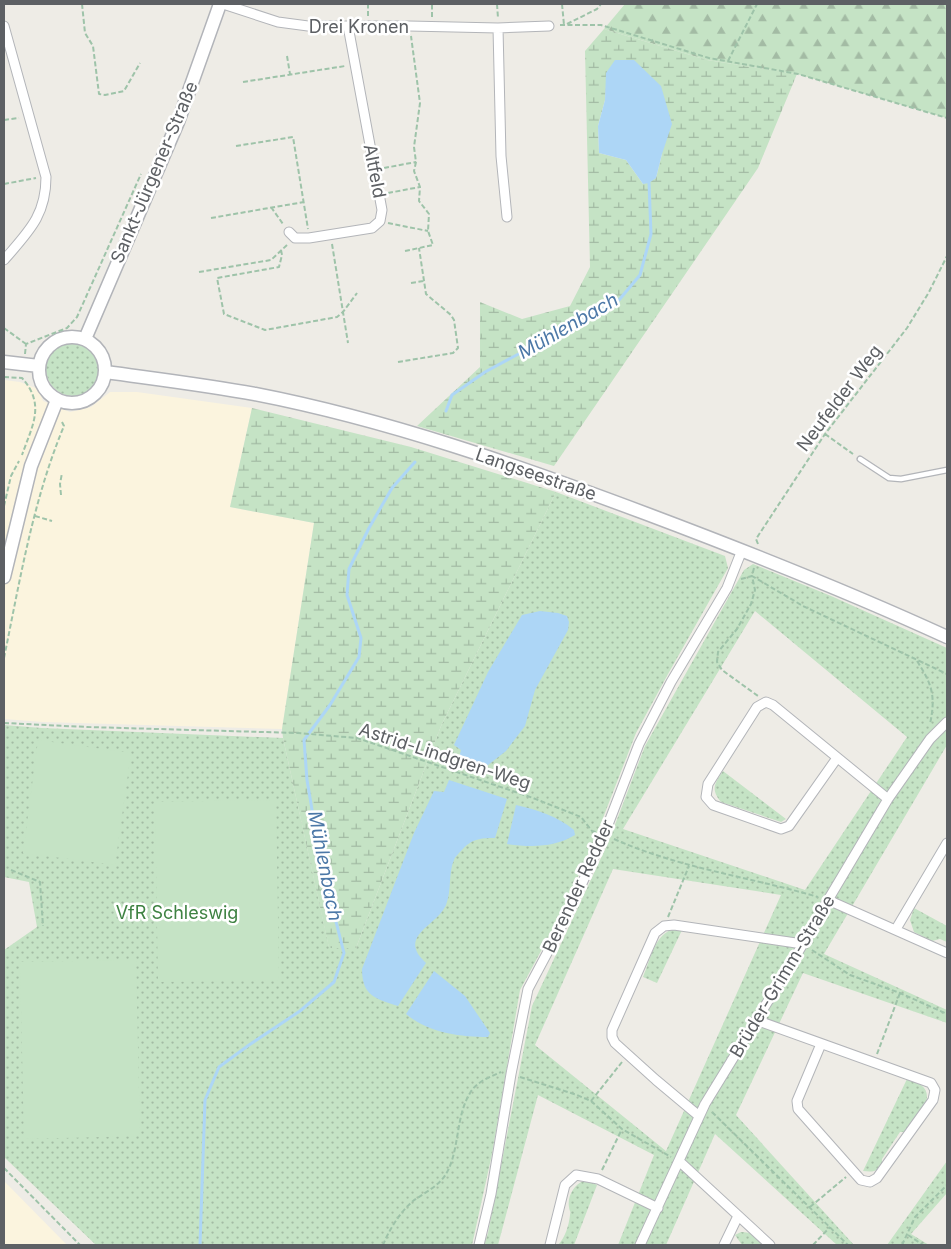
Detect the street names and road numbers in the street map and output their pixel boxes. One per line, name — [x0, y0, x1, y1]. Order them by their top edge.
street label: Drei Kronen — [309, 16, 409, 37]
street label: Sankt-Jürgener-Straße — [106, 78, 202, 266]
street label: Altfeld — [359, 142, 391, 200]
street label: Neufelder Weg — [792, 341, 886, 455]
street label: Langseestraße — [473, 444, 599, 504]
street label: Astrid-Lindgren-Weg — [357, 718, 533, 794]
street label: Berender Redder — [538, 816, 618, 956]
street label: Brüder-Grimm-Straße — [725, 891, 839, 1061]

